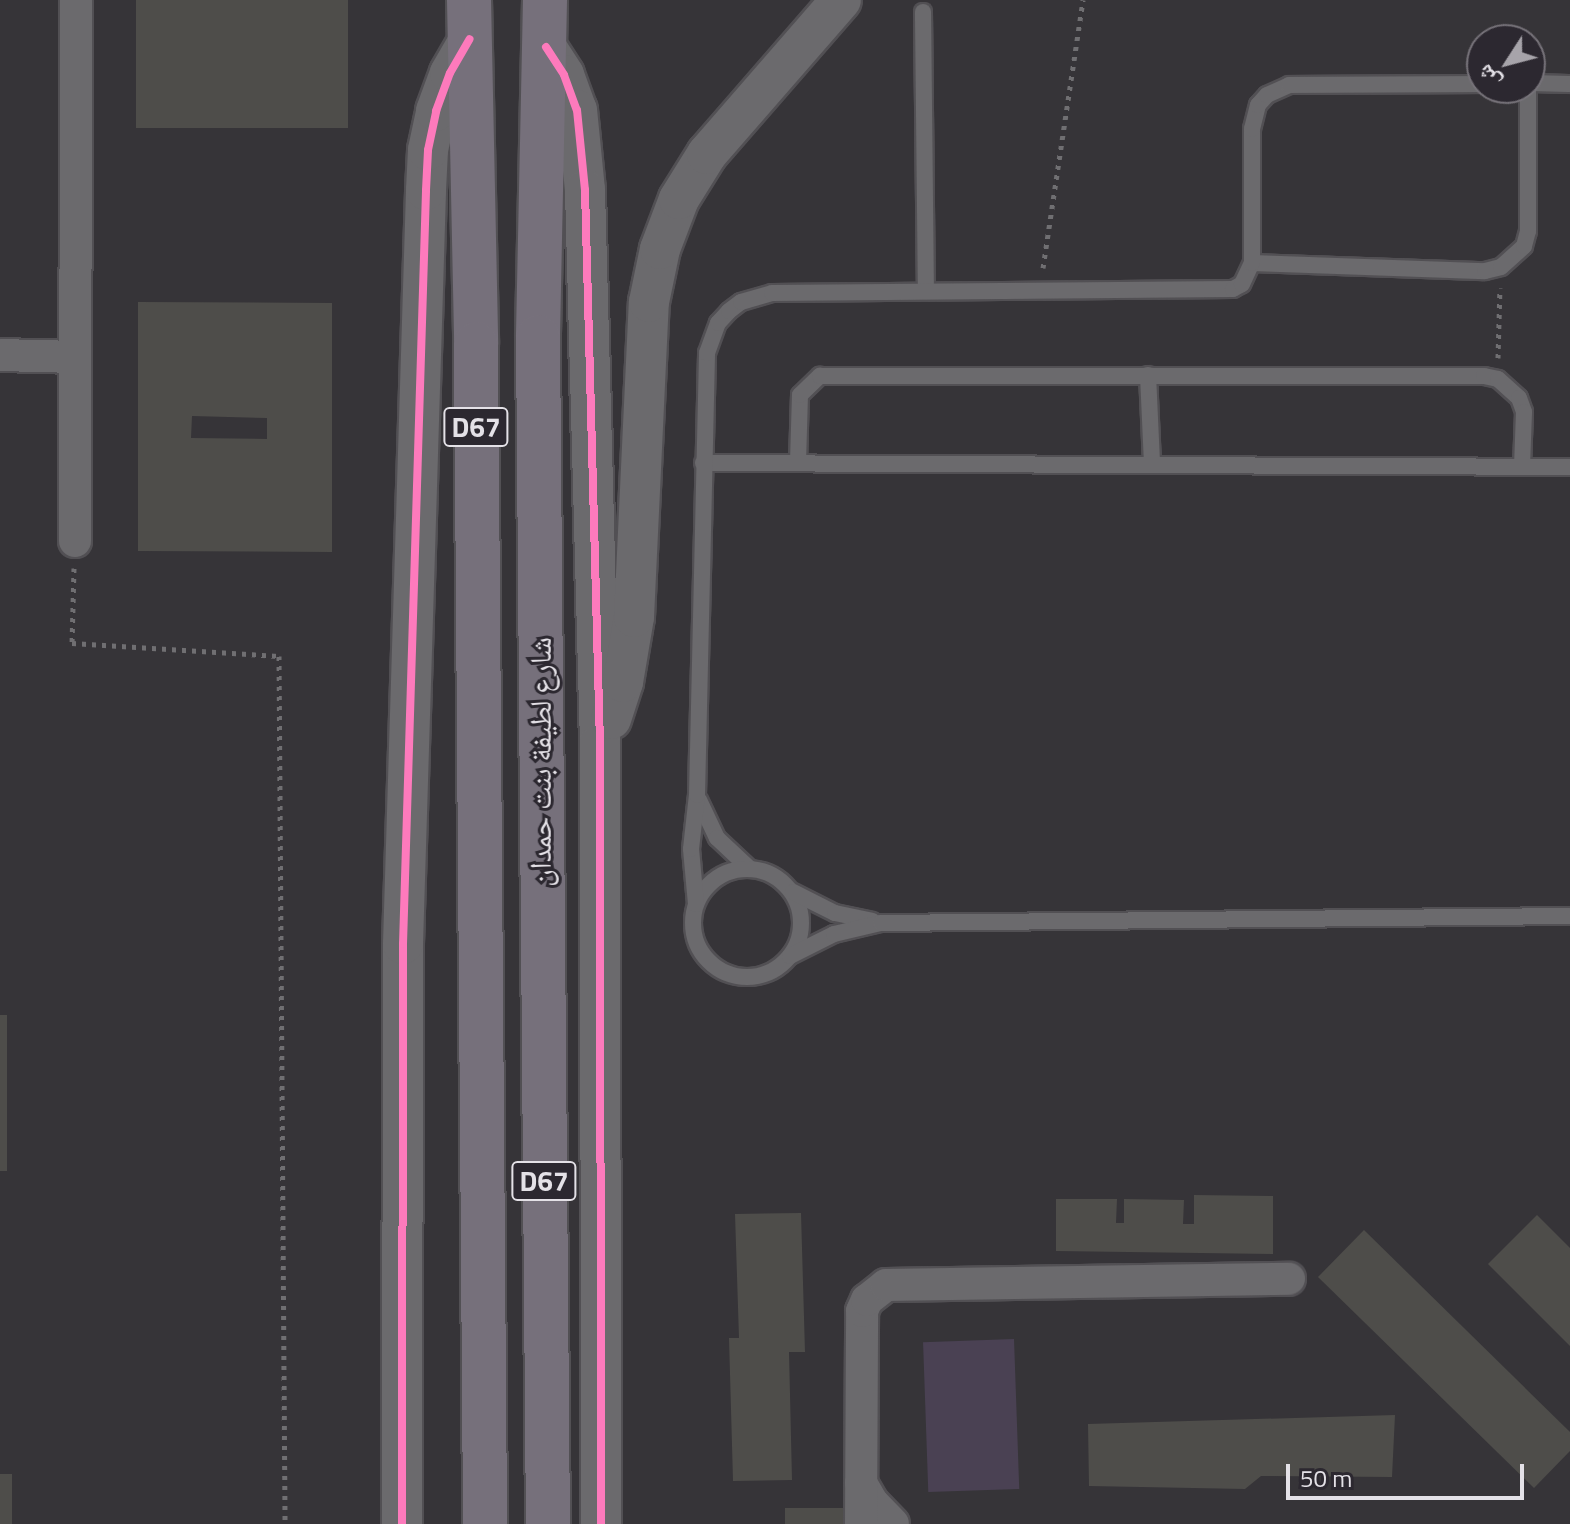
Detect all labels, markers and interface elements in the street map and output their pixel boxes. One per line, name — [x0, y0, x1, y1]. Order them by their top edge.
north arrow — [1466, 24, 1546, 104]
text: ش — [1468, 57, 1509, 96]
road number: D67 — [442, 403, 510, 451]
street label: شارع لطيفة بنت حمدان — [522, 637, 558, 887]
road number: D67 — [510, 1157, 578, 1205]
scale bar — [1290, 1448, 1528, 1498]
text: 50 m — [1300, 1460, 1352, 1496]

